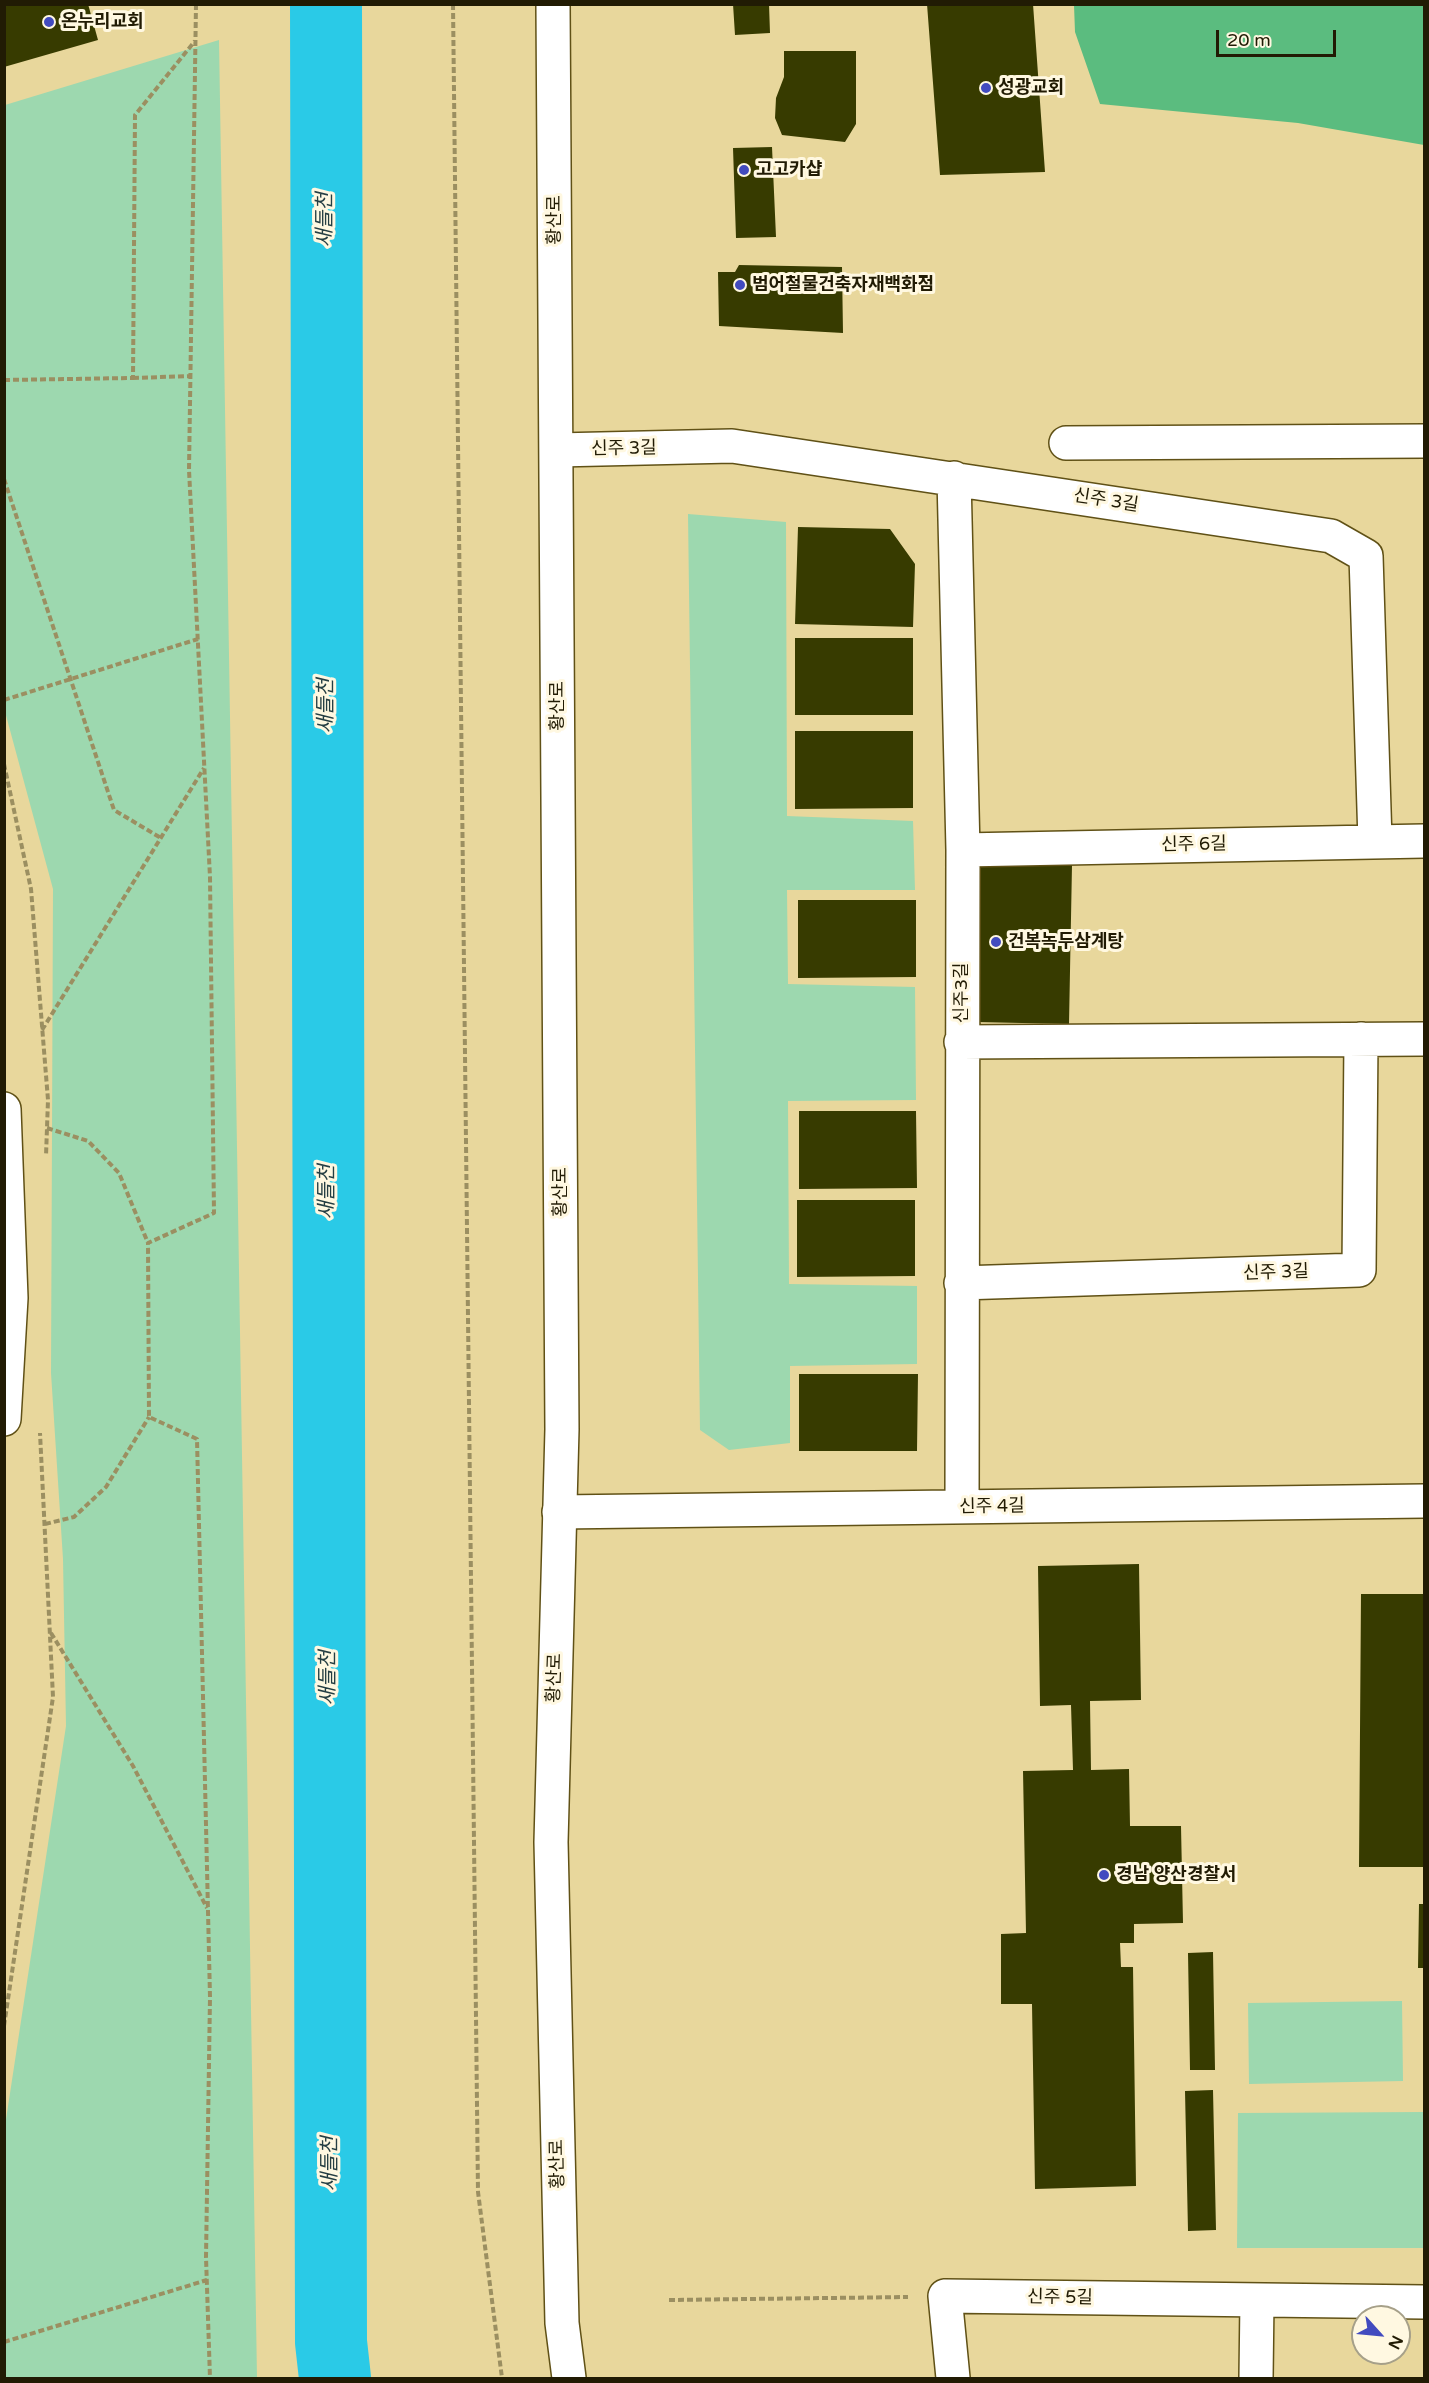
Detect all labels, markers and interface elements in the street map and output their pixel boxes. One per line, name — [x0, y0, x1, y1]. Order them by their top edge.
place label: 온누리교회 — [61, 11, 144, 33]
marker: 온누리교회 — [42, 15, 56, 29]
scale bar — [1219, 18, 1339, 56]
text: 20 m — [1227, 29, 1271, 51]
place label: 성광교회 — [998, 77, 1064, 99]
marker: 성광교회 — [979, 81, 993, 95]
place label: 고고카샵 — [756, 159, 822, 181]
marker: 고고카샵 — [737, 163, 751, 177]
water label: 새들천 — [314, 192, 338, 248]
street label: 황산로 — [544, 195, 566, 245]
place label: 범어철물건축자재백화점 — [752, 274, 934, 296]
marker: 범어철물건축자재백화점 — [733, 278, 747, 292]
street label: 신주 3길 — [591, 438, 657, 460]
street label: 신주 3길 — [1072, 485, 1140, 517]
water label: 새들천 — [315, 678, 339, 734]
street label: 황산로 — [547, 681, 569, 731]
street label: 신주 6길 — [1161, 834, 1227, 856]
place label: 건복녹두삼계탕 — [1008, 931, 1124, 953]
marker: 건복녹두삼계탕 — [989, 935, 1003, 949]
street label: 신주3길 — [951, 963, 973, 1023]
water label: 새들천 — [316, 1164, 340, 1220]
street label: 황산로 — [550, 1167, 572, 1217]
street label: 신주 3길 — [1243, 1261, 1309, 1285]
street label: 신주 4길 — [959, 1496, 1025, 1518]
water label: 새들천 — [317, 1650, 341, 1706]
street label: 황산로 — [543, 1653, 567, 1703]
place label: 경남 양산경찰서 — [1116, 1864, 1237, 1886]
marker: 경남 양산경찰서 — [1097, 1868, 1111, 1882]
water label: 새들천 — [319, 2136, 343, 2192]
street label: 황산로 — [547, 2139, 569, 2189]
street label: 신주 5길 — [1027, 2287, 1093, 2309]
north arrow — [1351, 2305, 1411, 2365]
text: N — [1383, 2332, 1407, 2353]

